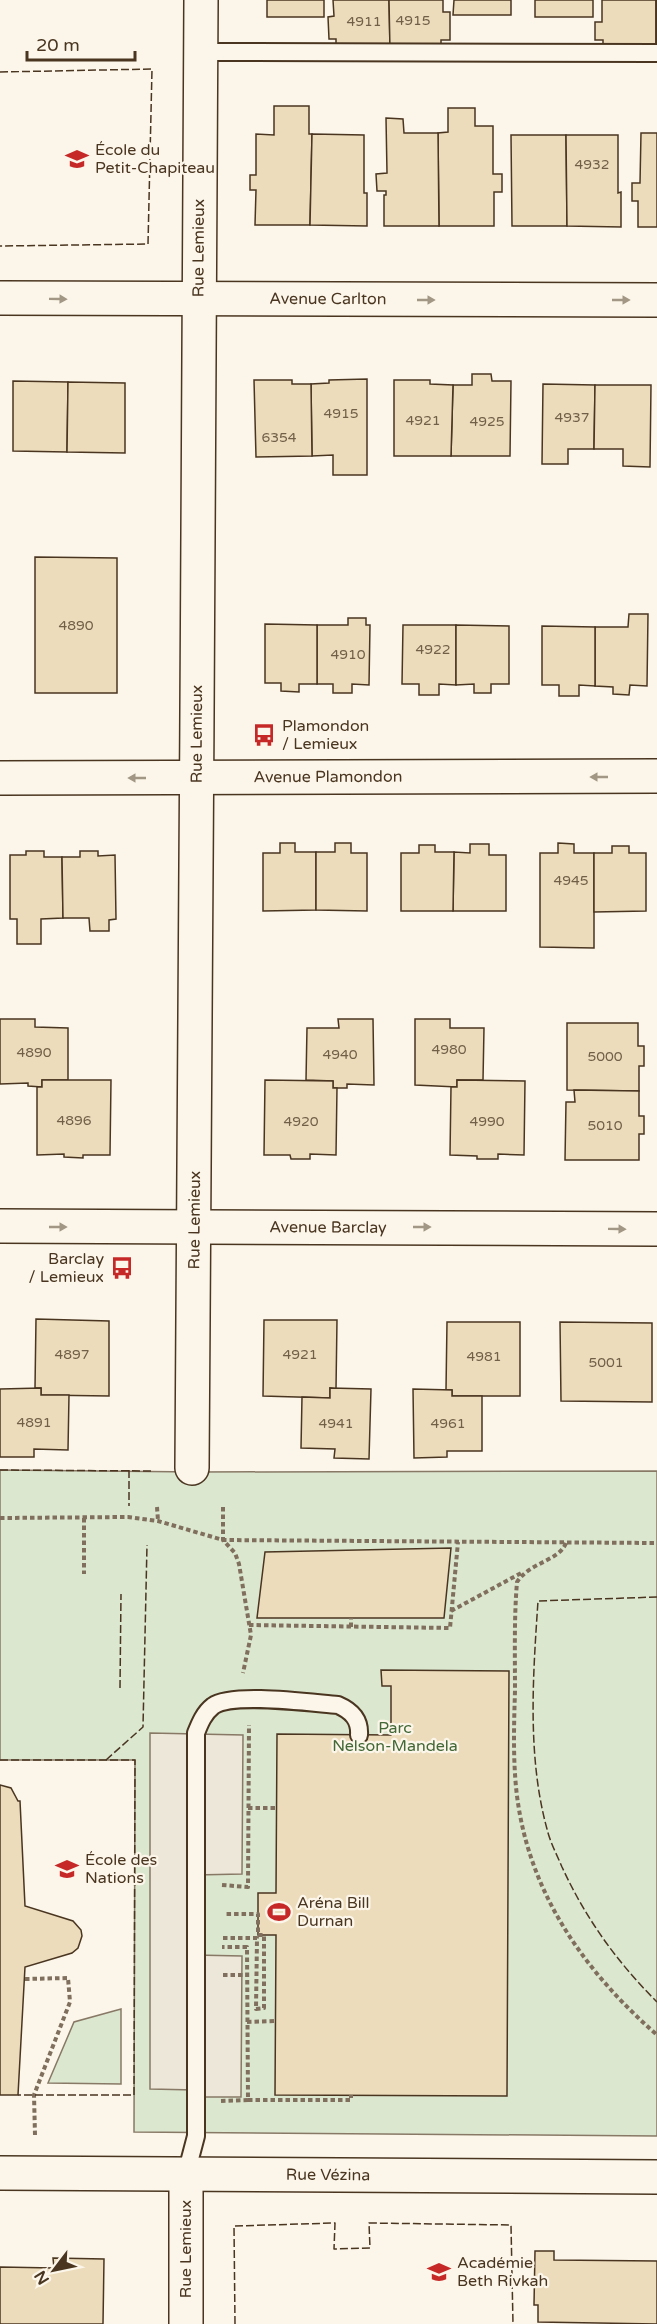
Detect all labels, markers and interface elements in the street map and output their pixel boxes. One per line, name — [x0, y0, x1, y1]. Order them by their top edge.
house number: 4915 — [395, 12, 431, 29]
house number: 4911 — [346, 13, 382, 30]
scale bar — [27, 24, 135, 62]
text: 20 m — [36, 34, 80, 56]
place label: École du Petit-Chapiteau — [95, 140, 215, 178]
school or university icon: École du Petit-Chapiteau — [64, 146, 90, 172]
house number: 4932 — [574, 156, 610, 173]
street label: Rue Lemieux — [188, 199, 209, 297]
street label: Avenue Carlton — [269, 289, 387, 309]
one-way arrow — [49, 294, 68, 304]
one-way arrow — [416, 295, 435, 305]
one-way arrow — [611, 295, 630, 305]
house number: 4915 — [323, 405, 359, 422]
house number: 4937 — [554, 409, 590, 426]
house number: 4921 — [405, 412, 441, 429]
house number: 4925 — [469, 413, 505, 430]
house number: 6354 — [261, 429, 297, 446]
house number: 4890 — [58, 617, 94, 634]
house number: 4922 — [415, 641, 451, 658]
house number: 4910 — [330, 646, 366, 663]
street label: Rue Lemieux — [187, 685, 207, 783]
place label: Plamondon / Lemieux — [282, 716, 369, 754]
bus stop icon: Plamondon / Lemieux — [251, 722, 277, 748]
street label: Avenue Plamondon — [254, 767, 402, 787]
one-way arrow — [589, 772, 608, 781]
one-way arrow — [128, 773, 147, 783]
house number: 4945 — [553, 872, 589, 889]
house number: 4980 — [431, 1041, 467, 1058]
house number: 4890 — [16, 1044, 52, 1061]
house number: 4940 — [322, 1046, 358, 1063]
house number: 5000 — [587, 1048, 623, 1065]
house number: 4896 — [56, 1112, 92, 1129]
house number: 4920 — [283, 1113, 319, 1130]
house number: 4990 — [469, 1113, 505, 1130]
house number: 5010 — [587, 1117, 623, 1134]
street label: Rue Lemieux — [184, 1171, 205, 1269]
street label: Avenue Barclay — [269, 1217, 387, 1238]
one-way arrow — [49, 1222, 68, 1232]
one-way arrow — [412, 1222, 431, 1232]
one-way arrow — [607, 1224, 626, 1233]
place label: Barclay / Lemieux — [29, 1249, 104, 1287]
bus stop icon: Barclay / Lemieux — [109, 1255, 135, 1281]
house number: 4897 — [54, 1346, 90, 1363]
house number: 4921 — [282, 1346, 318, 1363]
house number: 4981 — [466, 1348, 502, 1365]
house number: 5001 — [588, 1354, 624, 1371]
house number: 4891 — [16, 1414, 52, 1431]
house number: 4941 — [318, 1415, 354, 1432]
house number: 4961 — [430, 1415, 466, 1432]
park label: Parc Nelson-Mandela — [332, 1718, 458, 1756]
place label: École des Nations — [85, 1850, 157, 1888]
school or university icon: École des Nations — [54, 1856, 80, 1882]
place label: Aréna Bill Durnan — [297, 1893, 370, 1931]
sports icon: Aréna Bill Durnan — [266, 1899, 292, 1925]
street label: Rue Vézina — [286, 2165, 370, 2185]
street label: Rue Lemieux — [176, 2200, 196, 2298]
north arrow — [24, 2240, 84, 2300]
place label: Académie Beth Rivkah — [457, 2253, 548, 2291]
school or university icon: Académie Beth Rivkah — [426, 2259, 452, 2285]
text: N — [30, 2267, 54, 2288]

